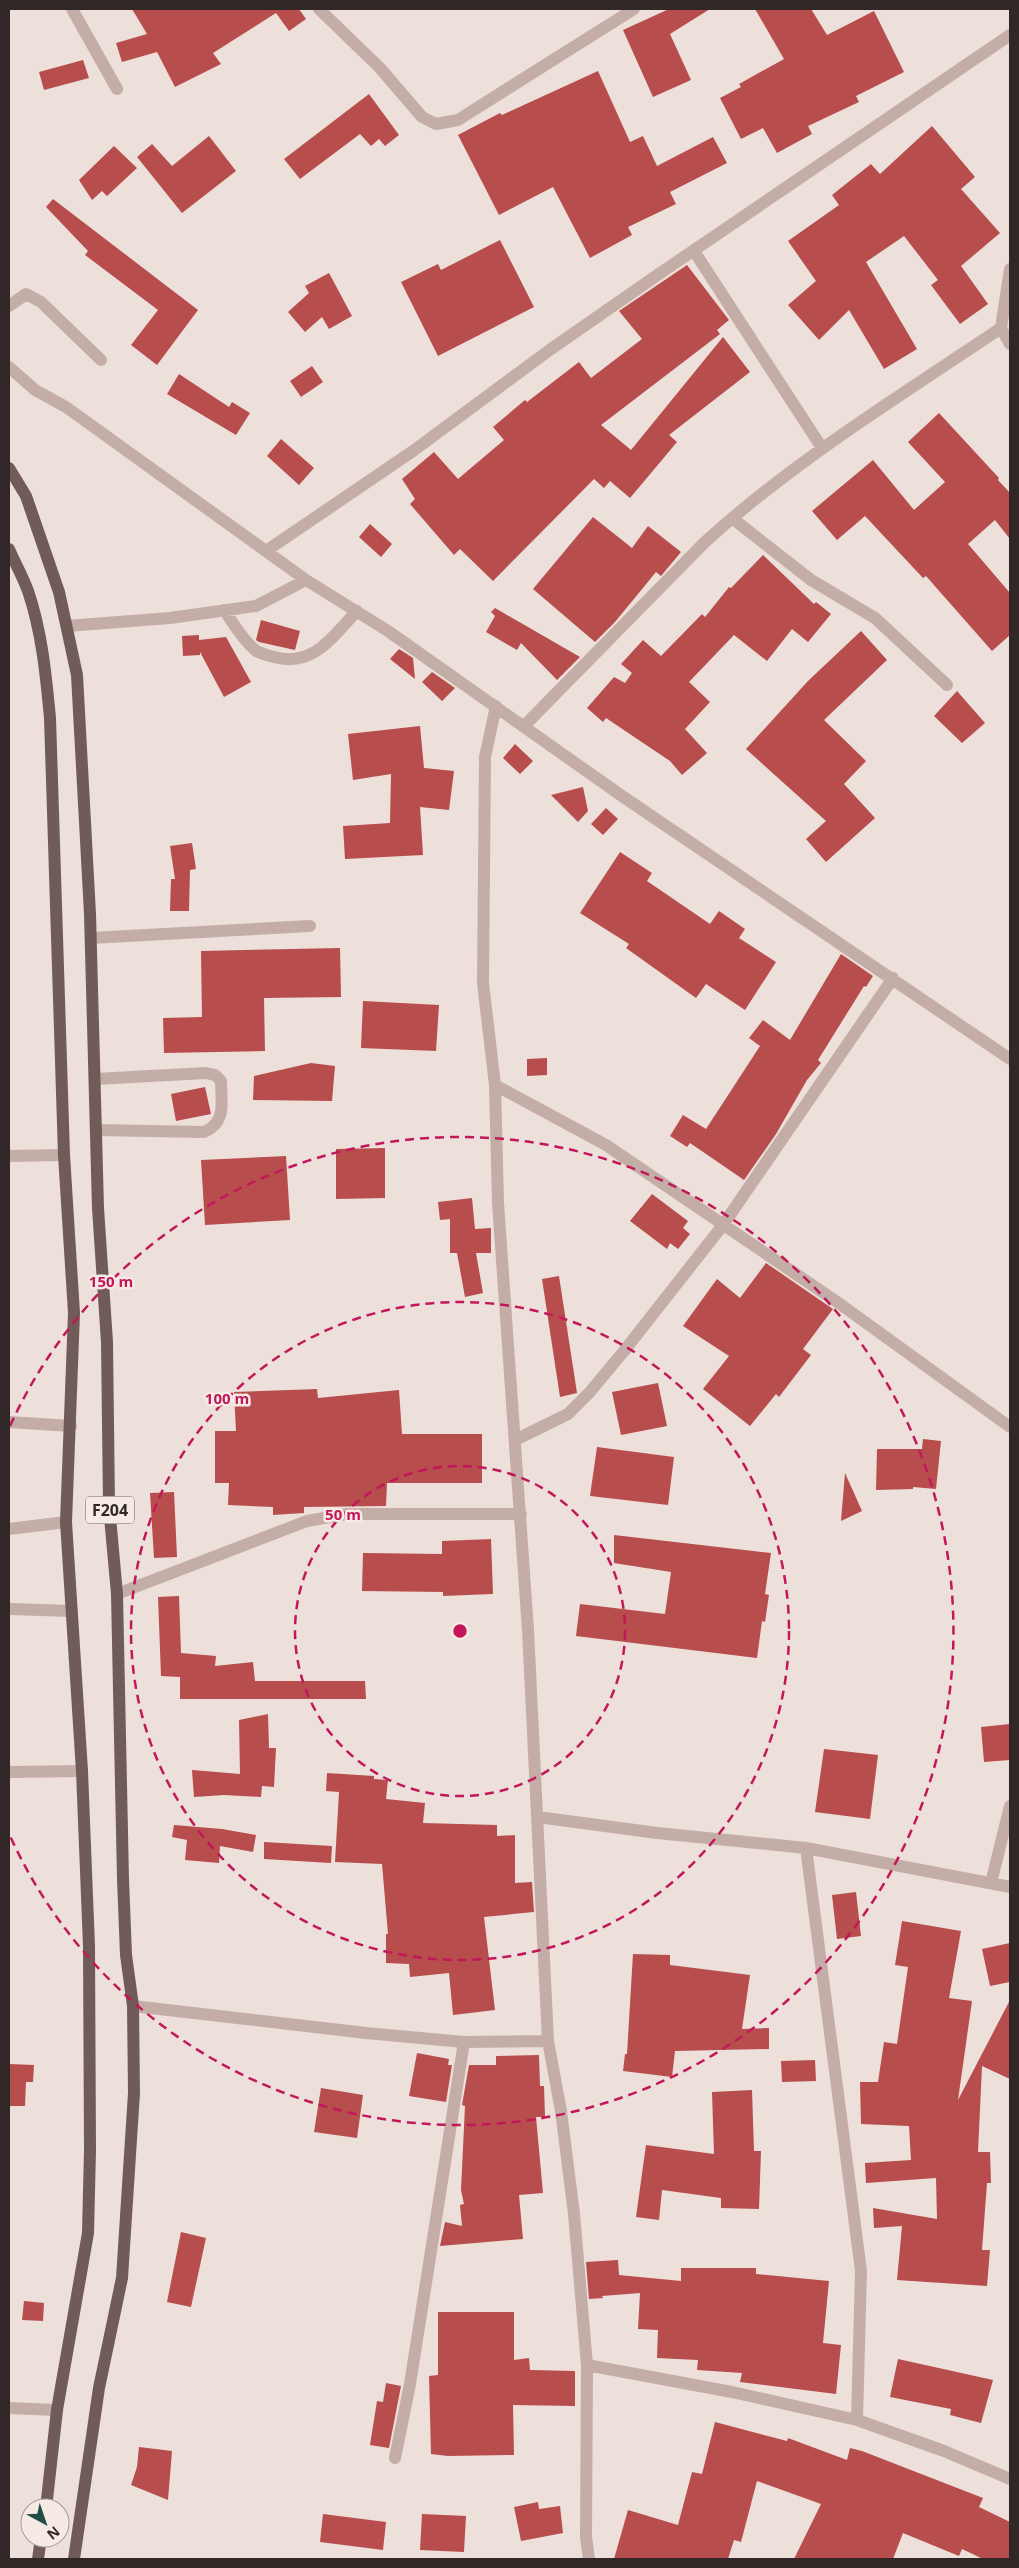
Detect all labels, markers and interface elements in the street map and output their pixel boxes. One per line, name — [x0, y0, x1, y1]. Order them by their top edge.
text: 150 m — [89, 1271, 133, 1291]
text: 100 m — [205, 1388, 249, 1408]
road number: F204 — [86, 1496, 134, 1524]
text: 50 m — [325, 1504, 361, 1524]
centre of rings — [451, 1622, 469, 1640]
north arrow — [20, 2498, 70, 2548]
text: N — [43, 2522, 64, 2544]

